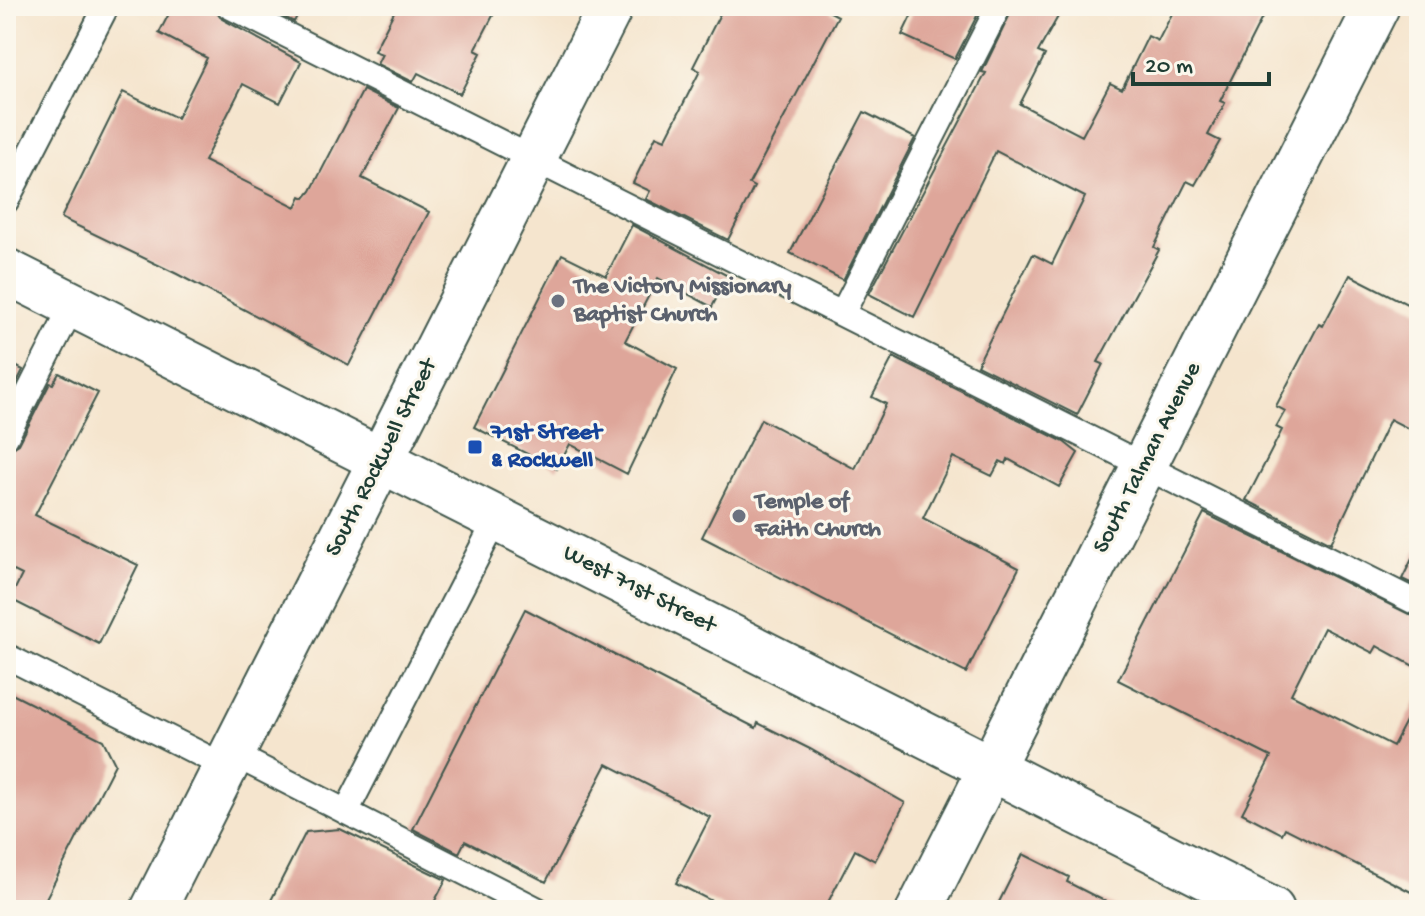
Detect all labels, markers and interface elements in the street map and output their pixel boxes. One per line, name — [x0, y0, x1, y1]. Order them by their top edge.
scale bar — [1133, 36, 1269, 86]
text: 20 m — [1145, 53, 1193, 82]
place label: The Victory Missionary Baptist Church — [572, 273, 792, 330]
marker: The Victory Missionary Baptist Church — [549, 292, 567, 310]
street label: South Rockwell Street — [320, 352, 445, 562]
street label: South Talman Avenue — [1087, 357, 1209, 558]
place label: 71st Street & Rockwell — [490, 419, 604, 476]
marker: 71st Street & Rockwell — [466, 438, 484, 456]
place label: Temple of Faith Church — [753, 488, 881, 545]
marker: Temple of Faith Church — [730, 507, 748, 525]
street label: West 71st Street — [558, 539, 722, 642]

